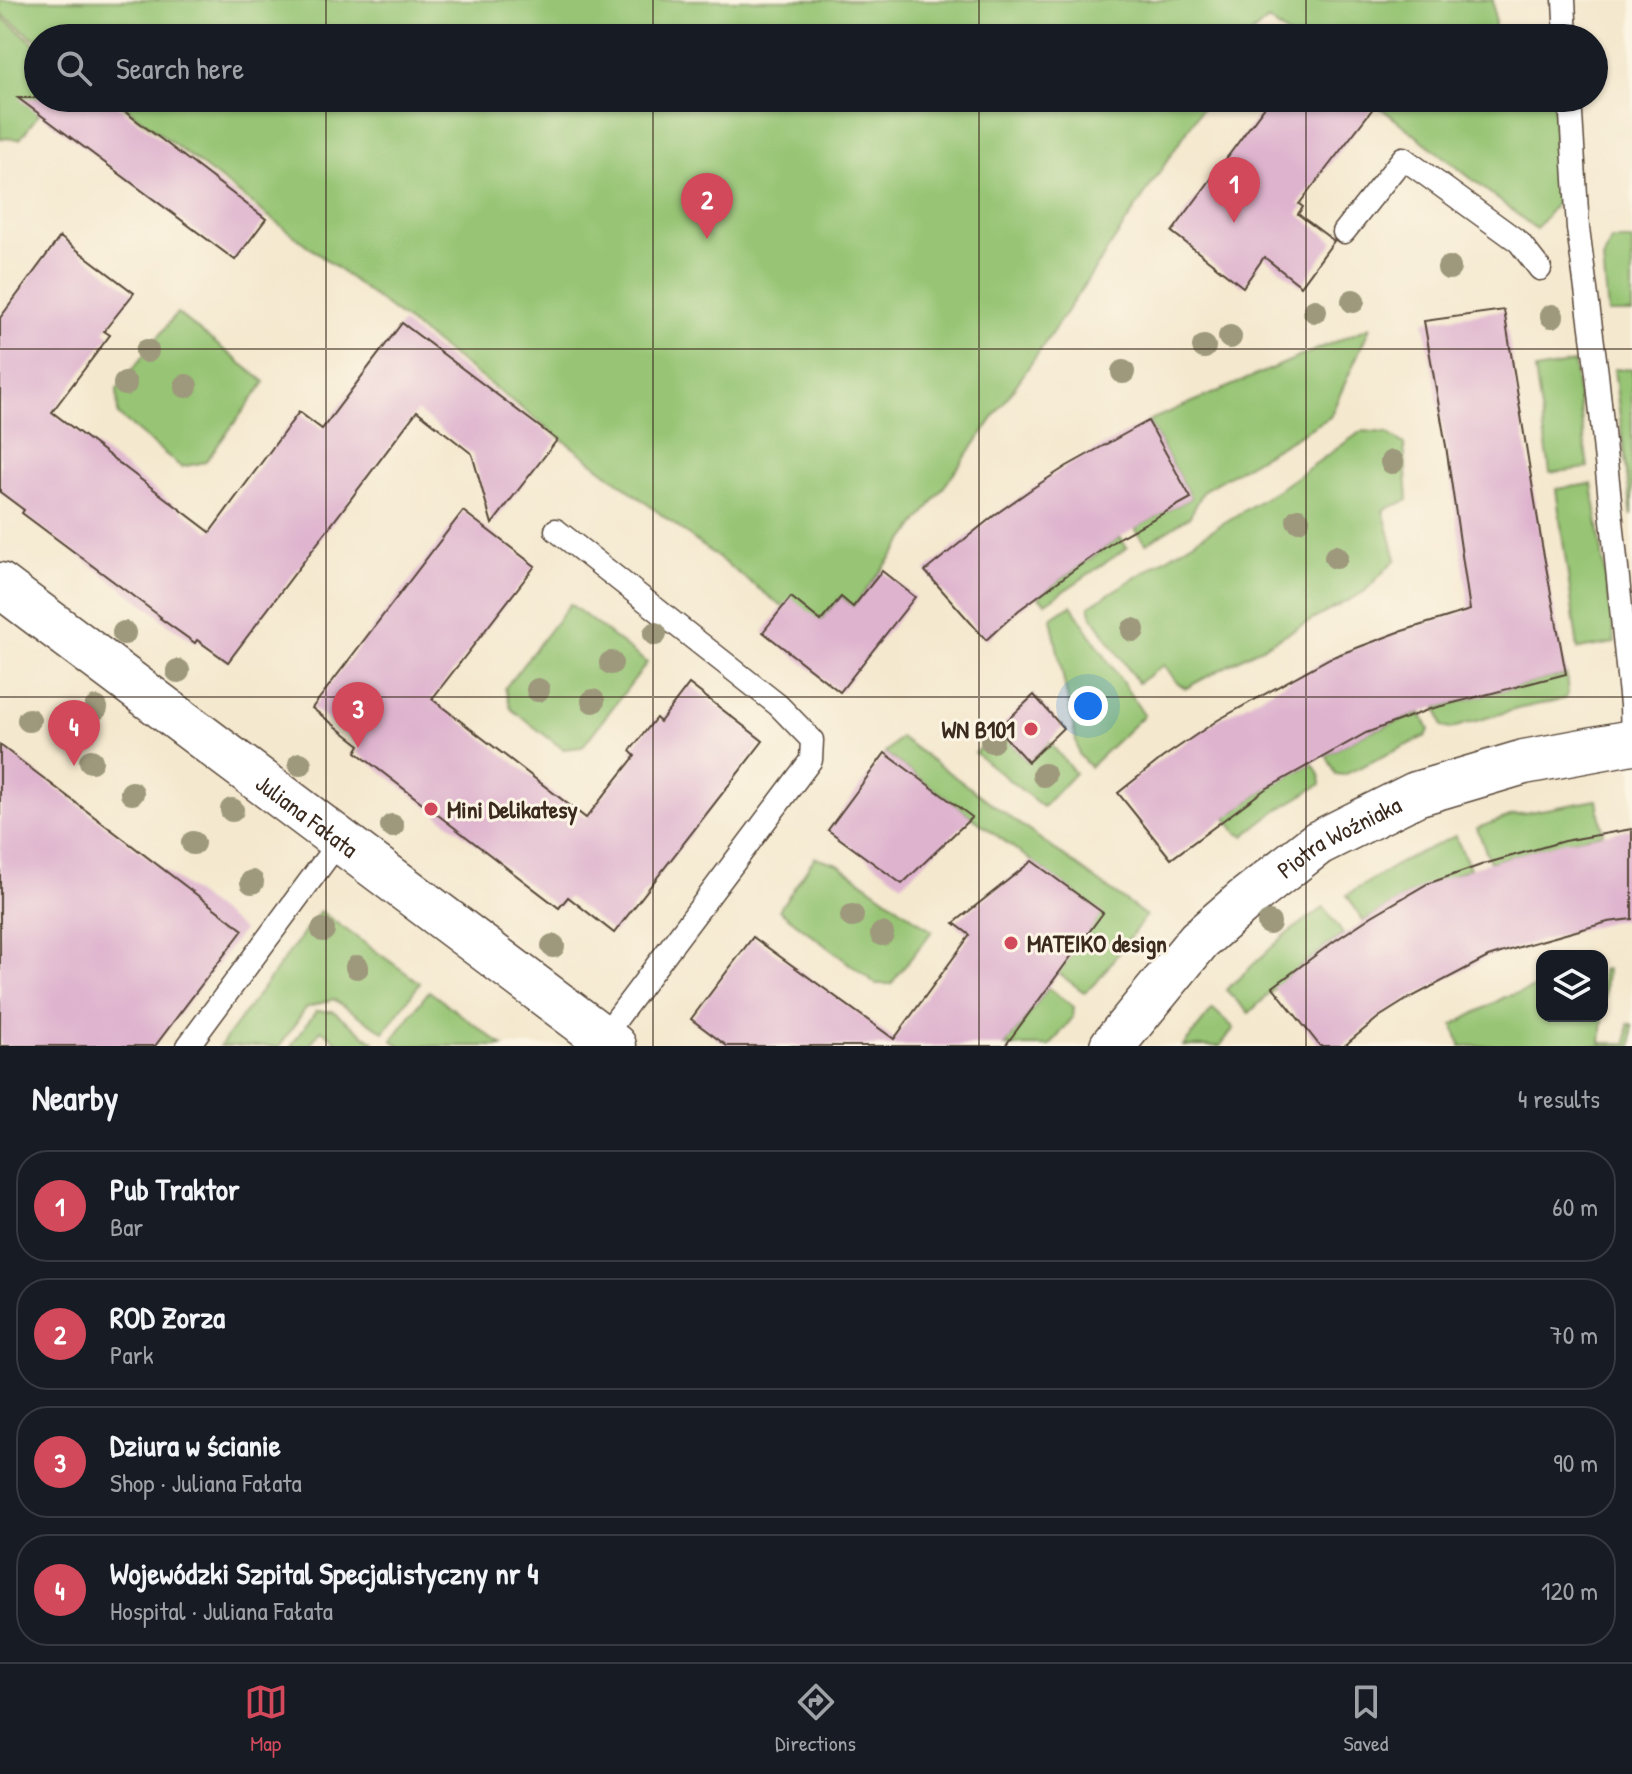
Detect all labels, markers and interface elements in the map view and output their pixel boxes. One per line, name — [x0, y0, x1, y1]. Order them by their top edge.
search box — [24, 24, 1608, 112]
icon: search — [52, 46, 96, 90]
text: Search here — [116, 48, 244, 88]
pin: 1 — [1208, 157, 1260, 223]
pin: 2 — [681, 173, 733, 239]
pin: 3 — [332, 682, 384, 748]
your location — [1068, 686, 1108, 726]
pin: 4 — [48, 700, 100, 766]
place label: WN B101 — [942, 713, 1015, 745]
marker: WN B101 — [1022, 720, 1040, 738]
street label: Juliana Fałata — [249, 767, 365, 864]
street label: Piotra Woźniaka — [1270, 788, 1406, 885]
place label: Mini Delikatesy — [447, 793, 578, 826]
marker: Mini Delikatesy — [422, 800, 440, 818]
place label: MATEIKO design — [1027, 927, 1167, 960]
marker: MATEIKO design — [1002, 934, 1020, 952]
map controls — [1536, 950, 1608, 1022]
button: layers — [1536, 950, 1608, 1022]
text: Nearby — [32, 1075, 118, 1121]
text: 4 results — [1518, 1081, 1600, 1116]
text: Pub Traktor — [110, 1169, 239, 1209]
text: 1 — [55, 1189, 65, 1224]
text: 60 m — [1552, 1189, 1598, 1224]
text: Bar — [110, 1209, 143, 1244]
text: ROD Zorza — [110, 1297, 225, 1337]
text: 2 — [54, 1317, 66, 1352]
text: 70 m — [1550, 1317, 1598, 1352]
text: Park — [110, 1337, 154, 1372]
text: Dziura w ścianie — [110, 1425, 281, 1465]
text: 3 — [54, 1445, 66, 1480]
text: 90 m — [1553, 1445, 1598, 1480]
text: Shop · Juliana Fałata — [110, 1465, 302, 1500]
text: Wojewódzki Szpital Specjalistyczny nr 4 — [110, 1553, 538, 1593]
text: 4 — [55, 1573, 65, 1608]
text: 120 m — [1541, 1573, 1598, 1608]
text: Hospital · Juliana Fałata — [110, 1593, 333, 1628]
tab: Map — [244, 1680, 288, 1758]
tab: Directions — [775, 1680, 856, 1758]
tab: Saved — [1343, 1680, 1388, 1758]

